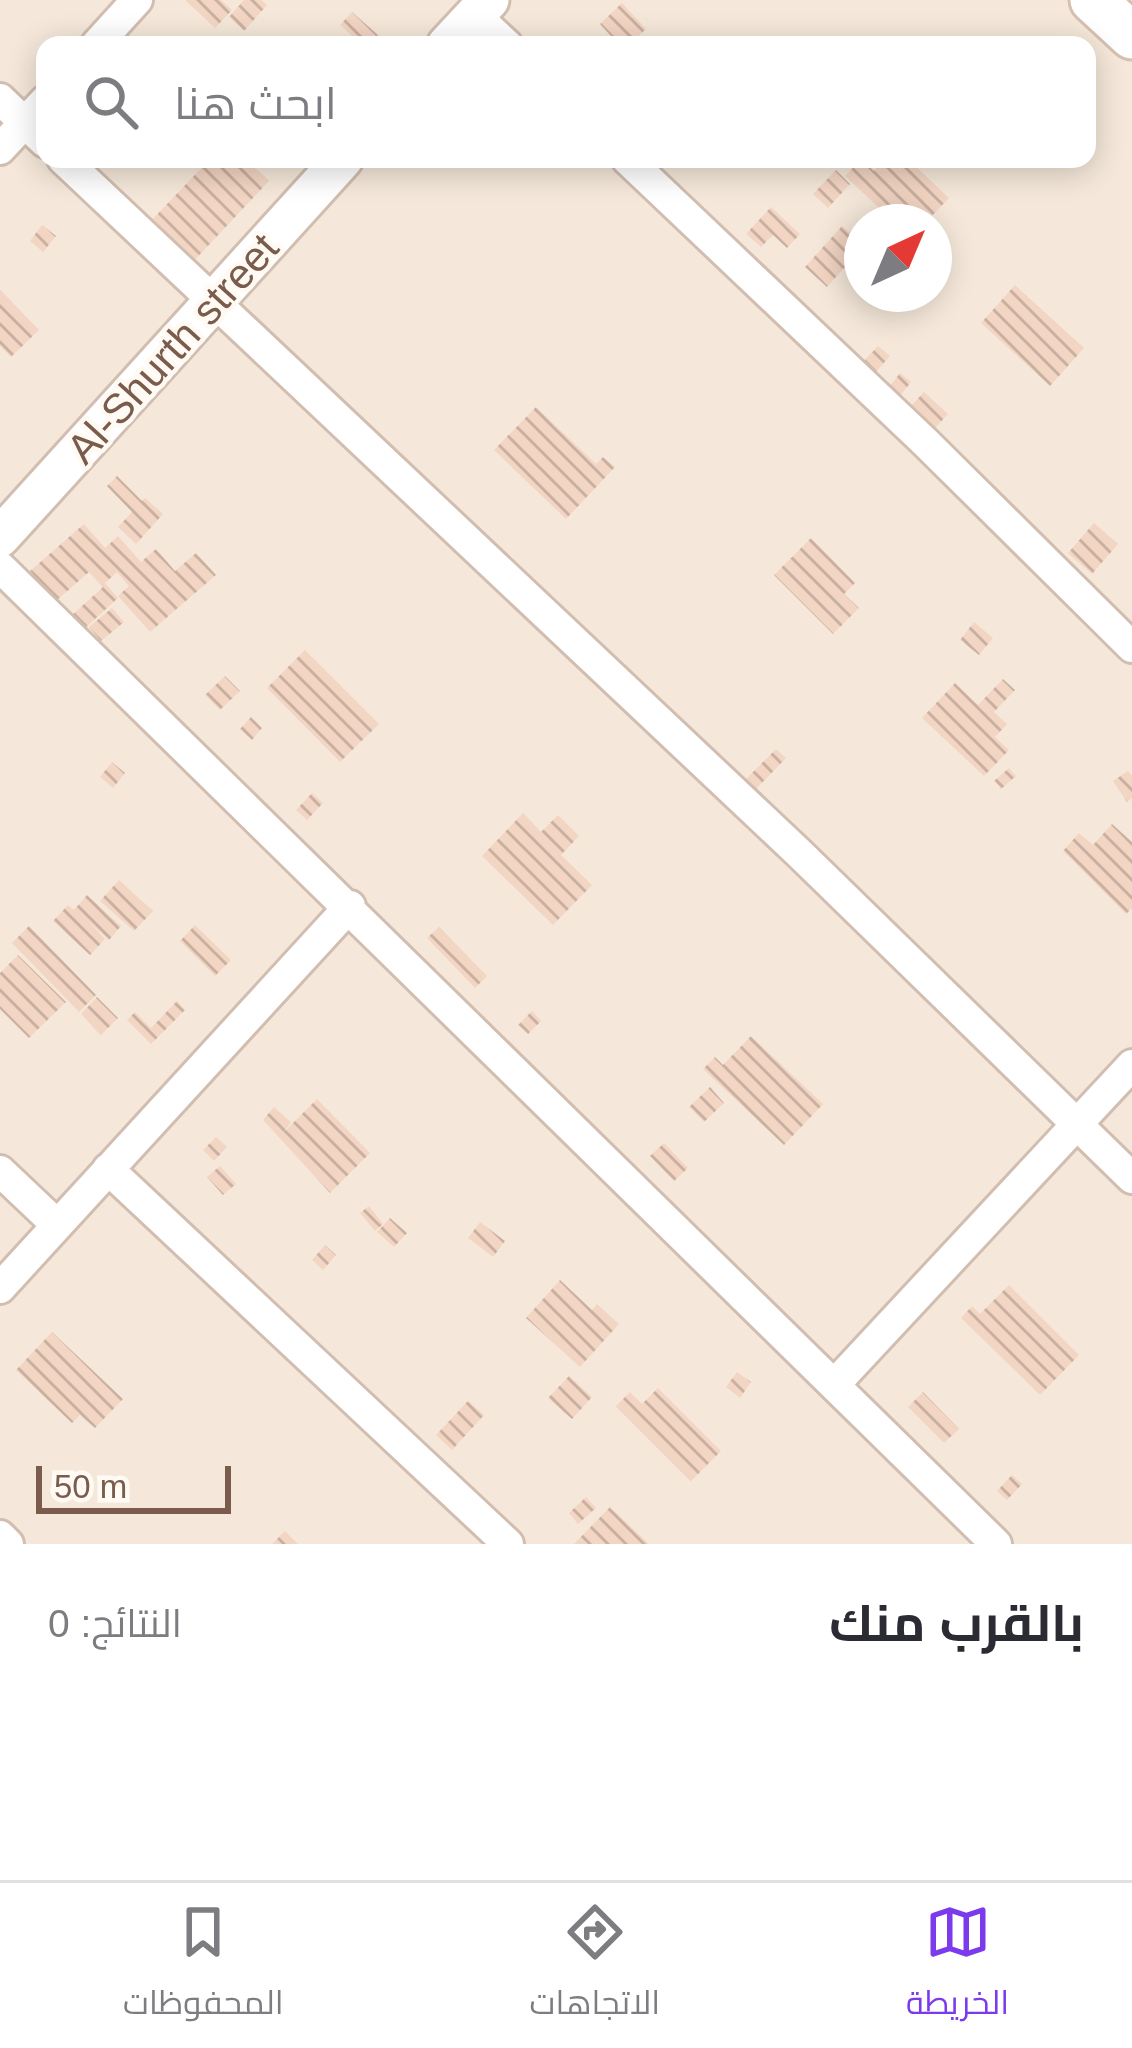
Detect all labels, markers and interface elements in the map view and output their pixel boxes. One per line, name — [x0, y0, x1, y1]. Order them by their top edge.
search box — [36, 36, 1096, 168]
icon: search — [78, 69, 144, 135]
text: ابحث هنا — [174, 78, 337, 129]
north arrow — [844, 204, 952, 312]
street label: Al-Shurth street — [57, 224, 288, 472]
scale bar — [36, 1460, 231, 1513]
text: 50 m — [54, 1468, 127, 1505]
text: بالقرب منك — [829, 1595, 1084, 1652]
text: النتائج: 0 — [48, 1602, 182, 1645]
tab: المحفوظات — [123, 1899, 284, 2033]
tab: الاتجاهات — [529, 1899, 660, 2033]
tab: الخريطة — [906, 1899, 1009, 2033]

